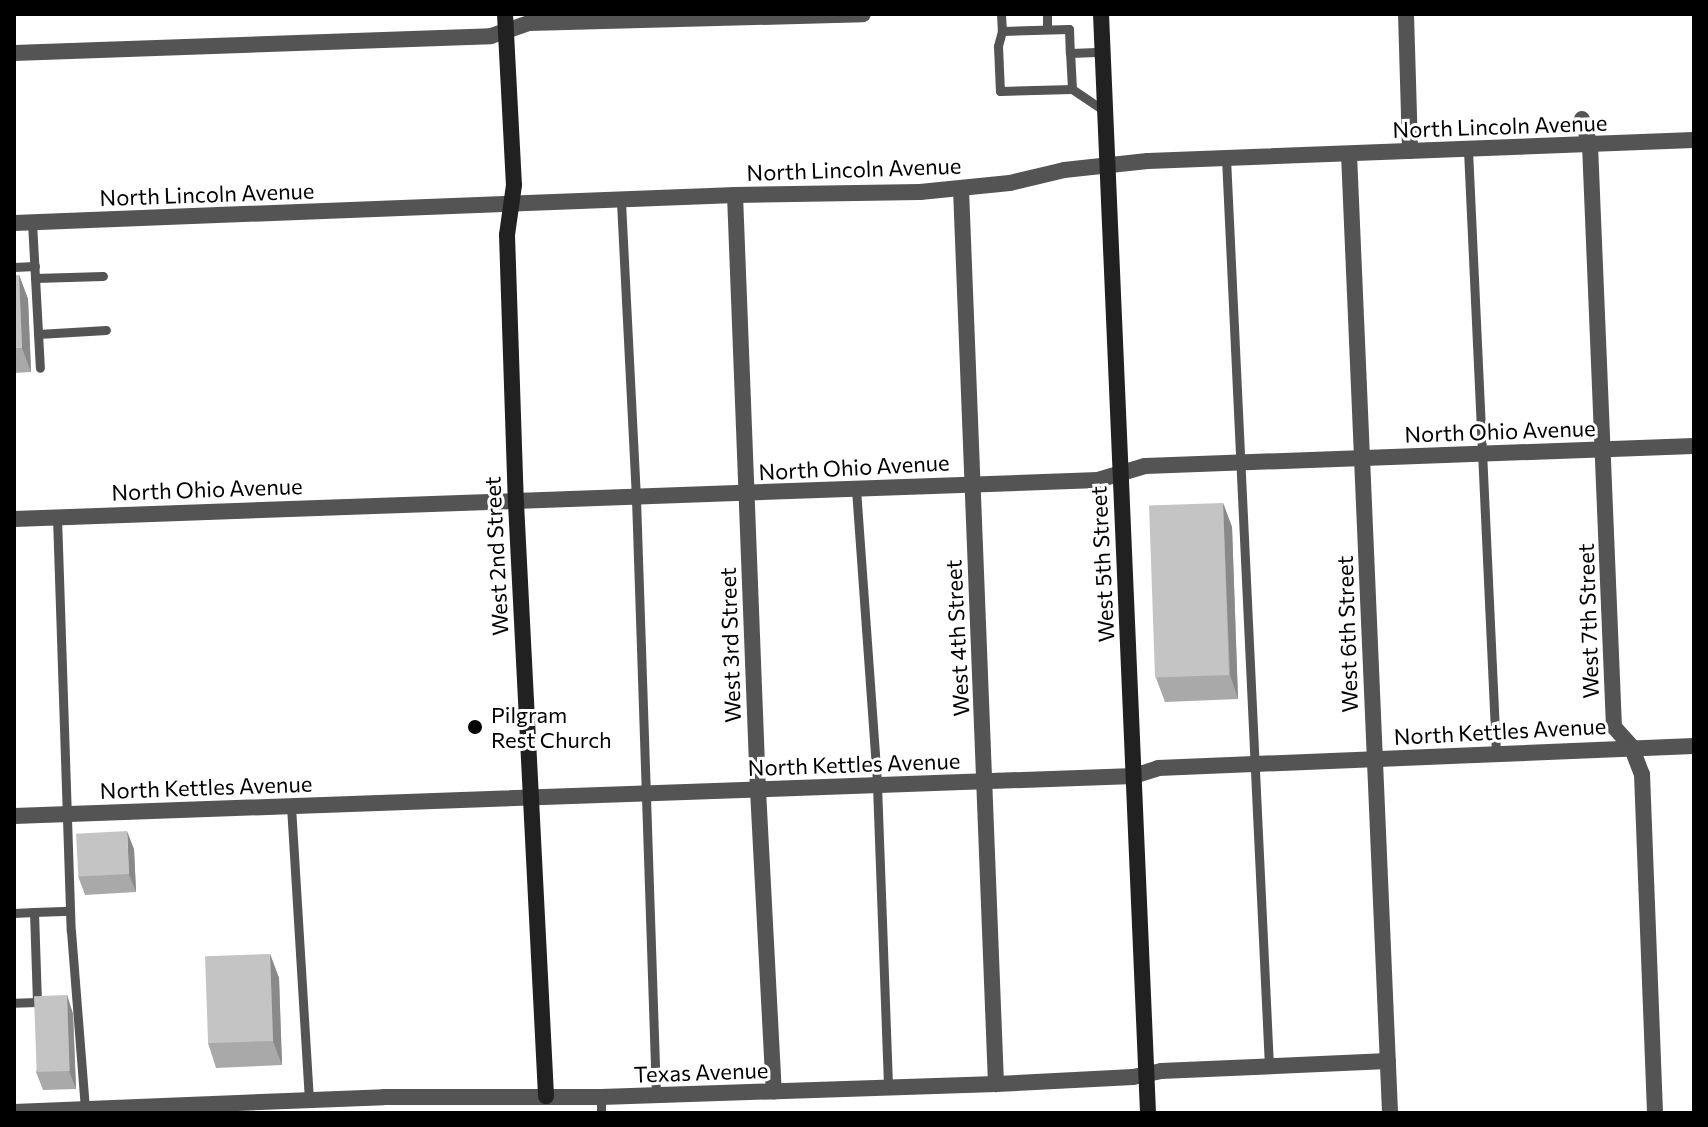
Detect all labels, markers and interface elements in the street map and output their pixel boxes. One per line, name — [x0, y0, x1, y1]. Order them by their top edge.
street label: North Lincoln Avenue — [1392, 109, 1608, 143]
street label: North Lincoln Avenue — [746, 152, 962, 186]
street label: North Lincoln Avenue — [99, 177, 315, 211]
street label: North Ohio Avenue — [1404, 414, 1596, 448]
street label: North Ohio Avenue — [758, 449, 950, 485]
street label: North Ohio Avenue — [111, 472, 303, 506]
street label: West 2nd Street — [479, 476, 513, 636]
street label: West 5th Street — [1085, 485, 1119, 643]
street label: West 7th Street — [1572, 543, 1604, 699]
street label: West 6th Street — [1331, 555, 1363, 713]
street label: West 4th Street — [940, 559, 974, 717]
street label: West 3rd Street — [714, 567, 746, 723]
place label: Pilgram Rest Church — [491, 701, 612, 752]
street label: North Kettles Avenue — [1393, 712, 1607, 750]
marker: Pilgram Rest Church — [466, 718, 484, 736]
street label: North Kettles Avenue — [747, 747, 961, 781]
street label: North Kettles Avenue — [99, 770, 313, 804]
street label: Texas Avenue — [633, 1056, 769, 1088]

